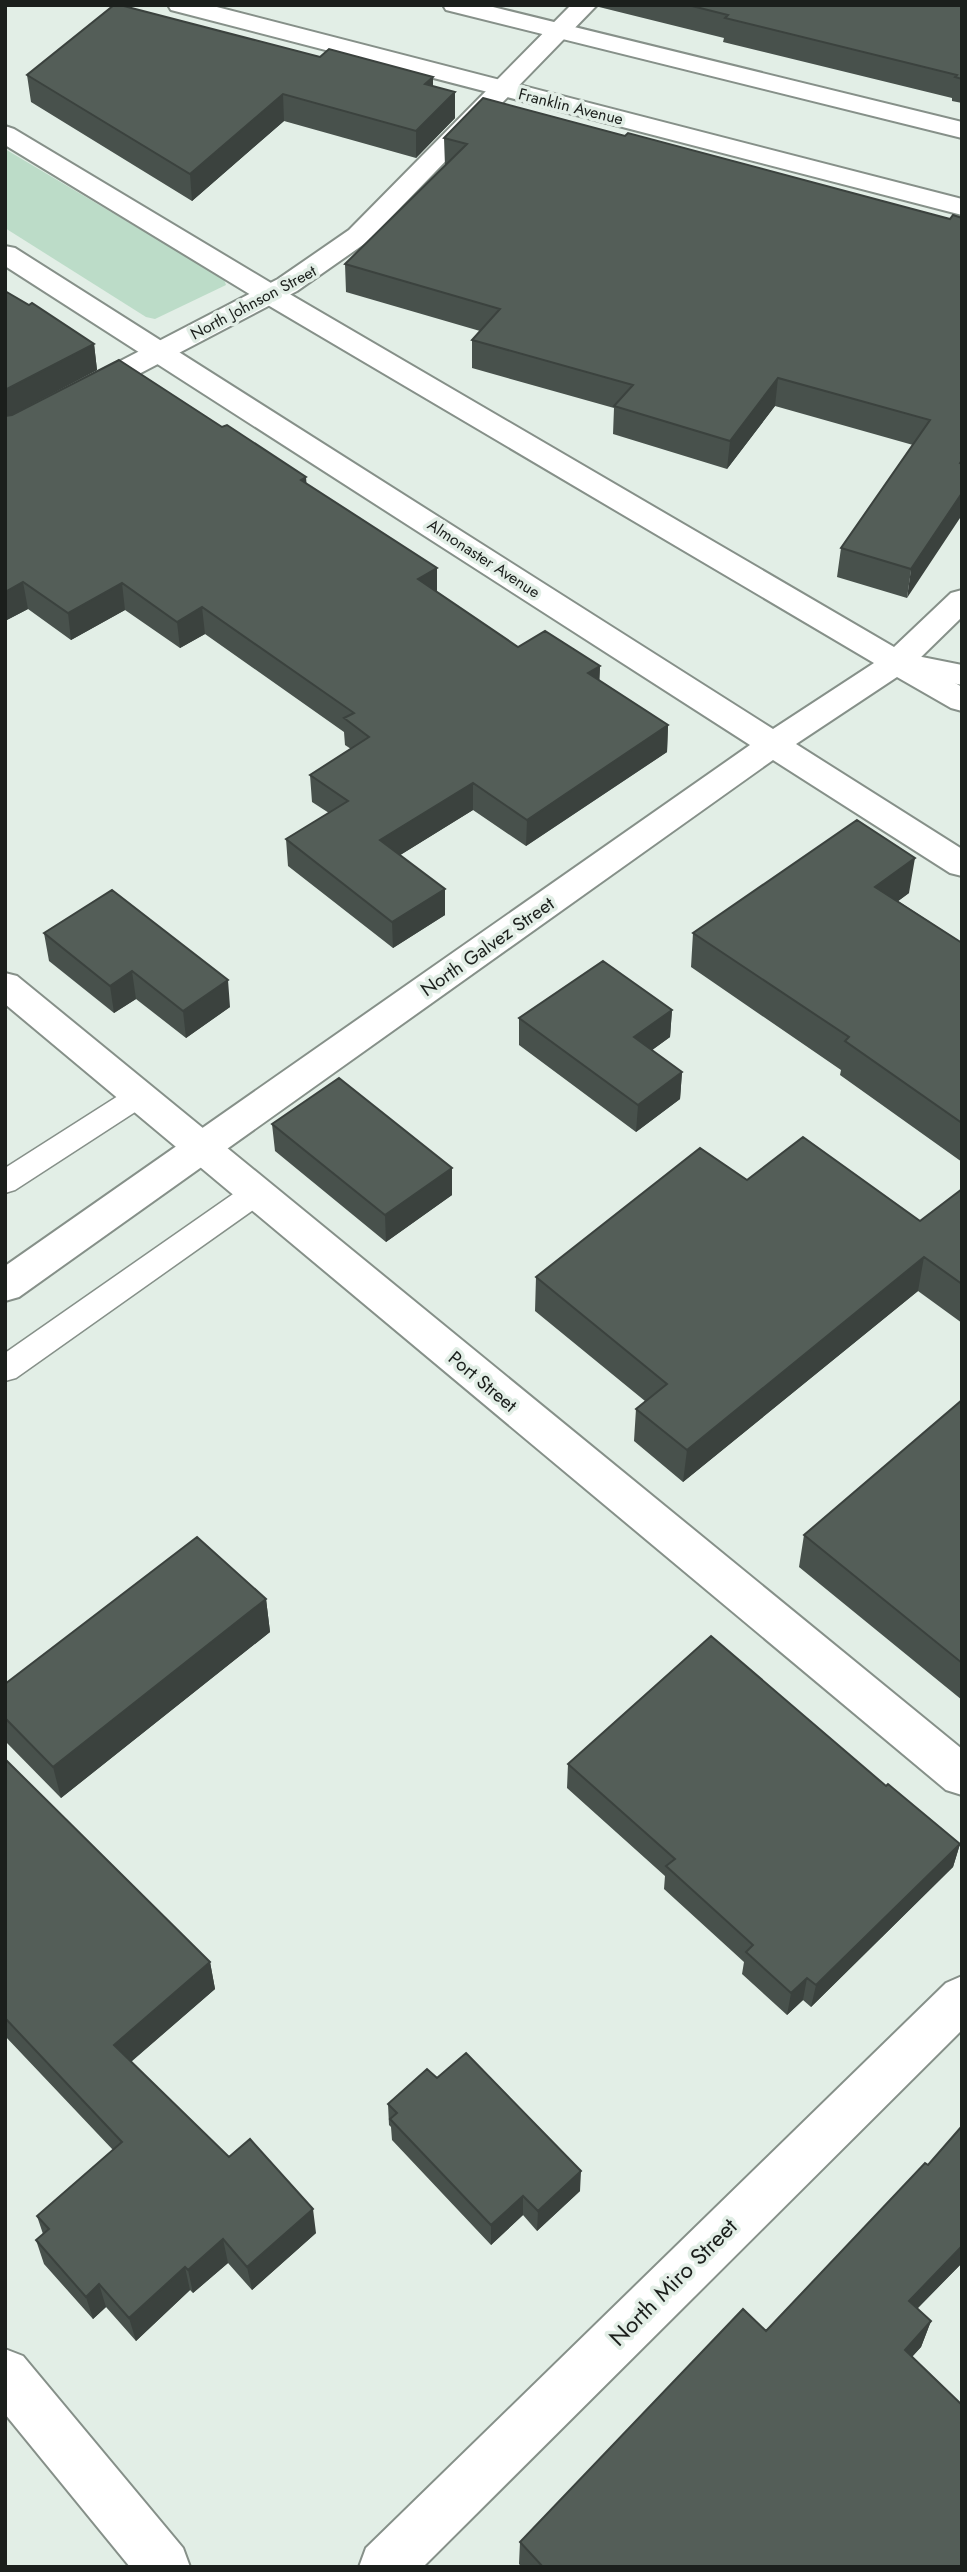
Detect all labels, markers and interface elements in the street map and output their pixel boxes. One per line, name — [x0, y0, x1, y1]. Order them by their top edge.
street label: Franklin Avenue — [516, 82, 626, 131]
street label: North Johnson Street — [186, 259, 320, 345]
street label: Almonaster Avenue — [423, 513, 545, 604]
street label: North Galvez Street — [415, 890, 560, 1003]
street label: Port Street — [442, 1345, 523, 1418]
street label: North Miro Street — [601, 2210, 745, 2354]

